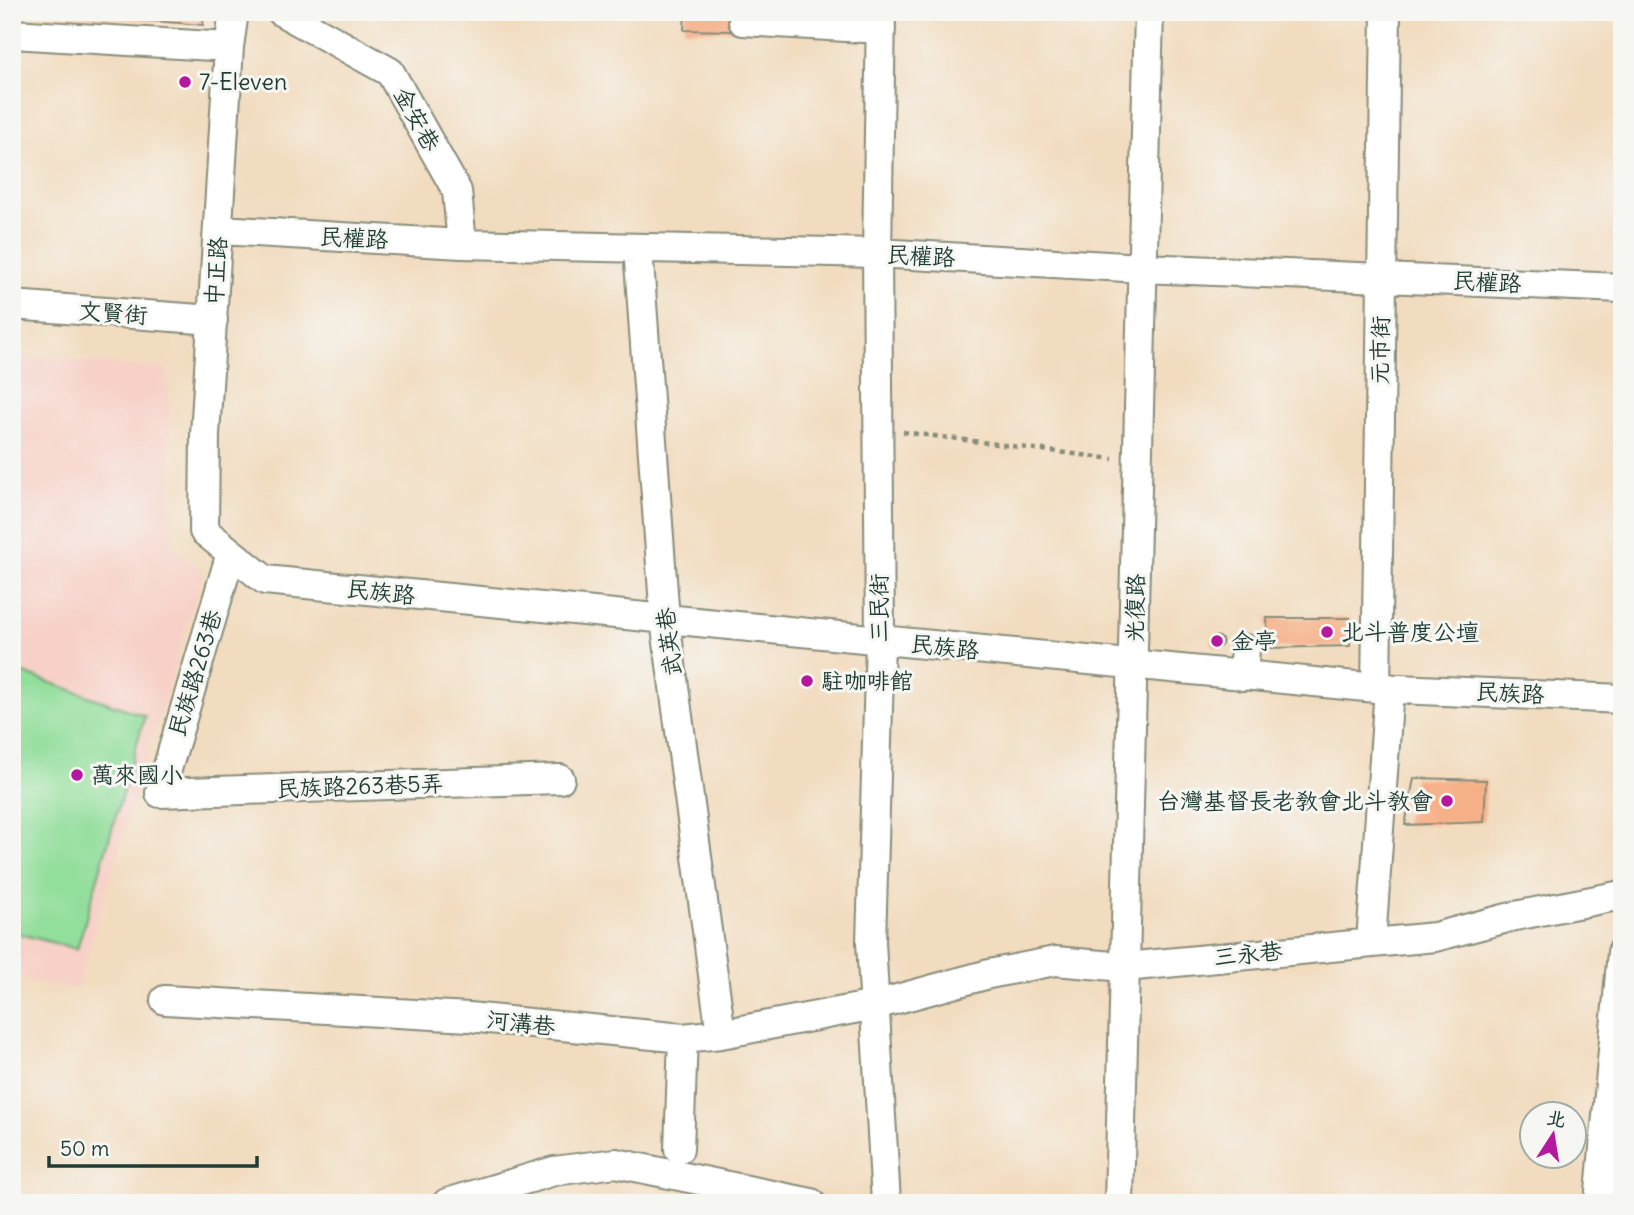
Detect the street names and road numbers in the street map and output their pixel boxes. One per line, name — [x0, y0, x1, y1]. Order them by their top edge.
street label: 金安巷 — [388, 82, 447, 157]
street label: 民權路 — [319, 221, 389, 254]
street label: 中正路 — [199, 236, 232, 306]
street label: 民權路 — [886, 239, 956, 272]
street label: 民權路 — [1452, 265, 1522, 298]
street label: 文賢街 — [78, 296, 148, 329]
street label: 元市街 — [1364, 315, 1395, 385]
street label: 民族路 — [345, 573, 417, 610]
street label: 光復路 — [1119, 573, 1150, 643]
street label: 三民街 — [864, 574, 893, 643]
street label: 民族路263巷 — [162, 605, 228, 740]
street label: 武英巷 — [650, 605, 687, 678]
street label: 民族路 — [909, 628, 981, 665]
street label: 民族路 — [1475, 676, 1545, 709]
street label: 民族路263巷5弄 — [276, 768, 444, 803]
street label: 三永巷 — [1212, 935, 1285, 972]
street label: 河溝巷 — [485, 1004, 558, 1041]

